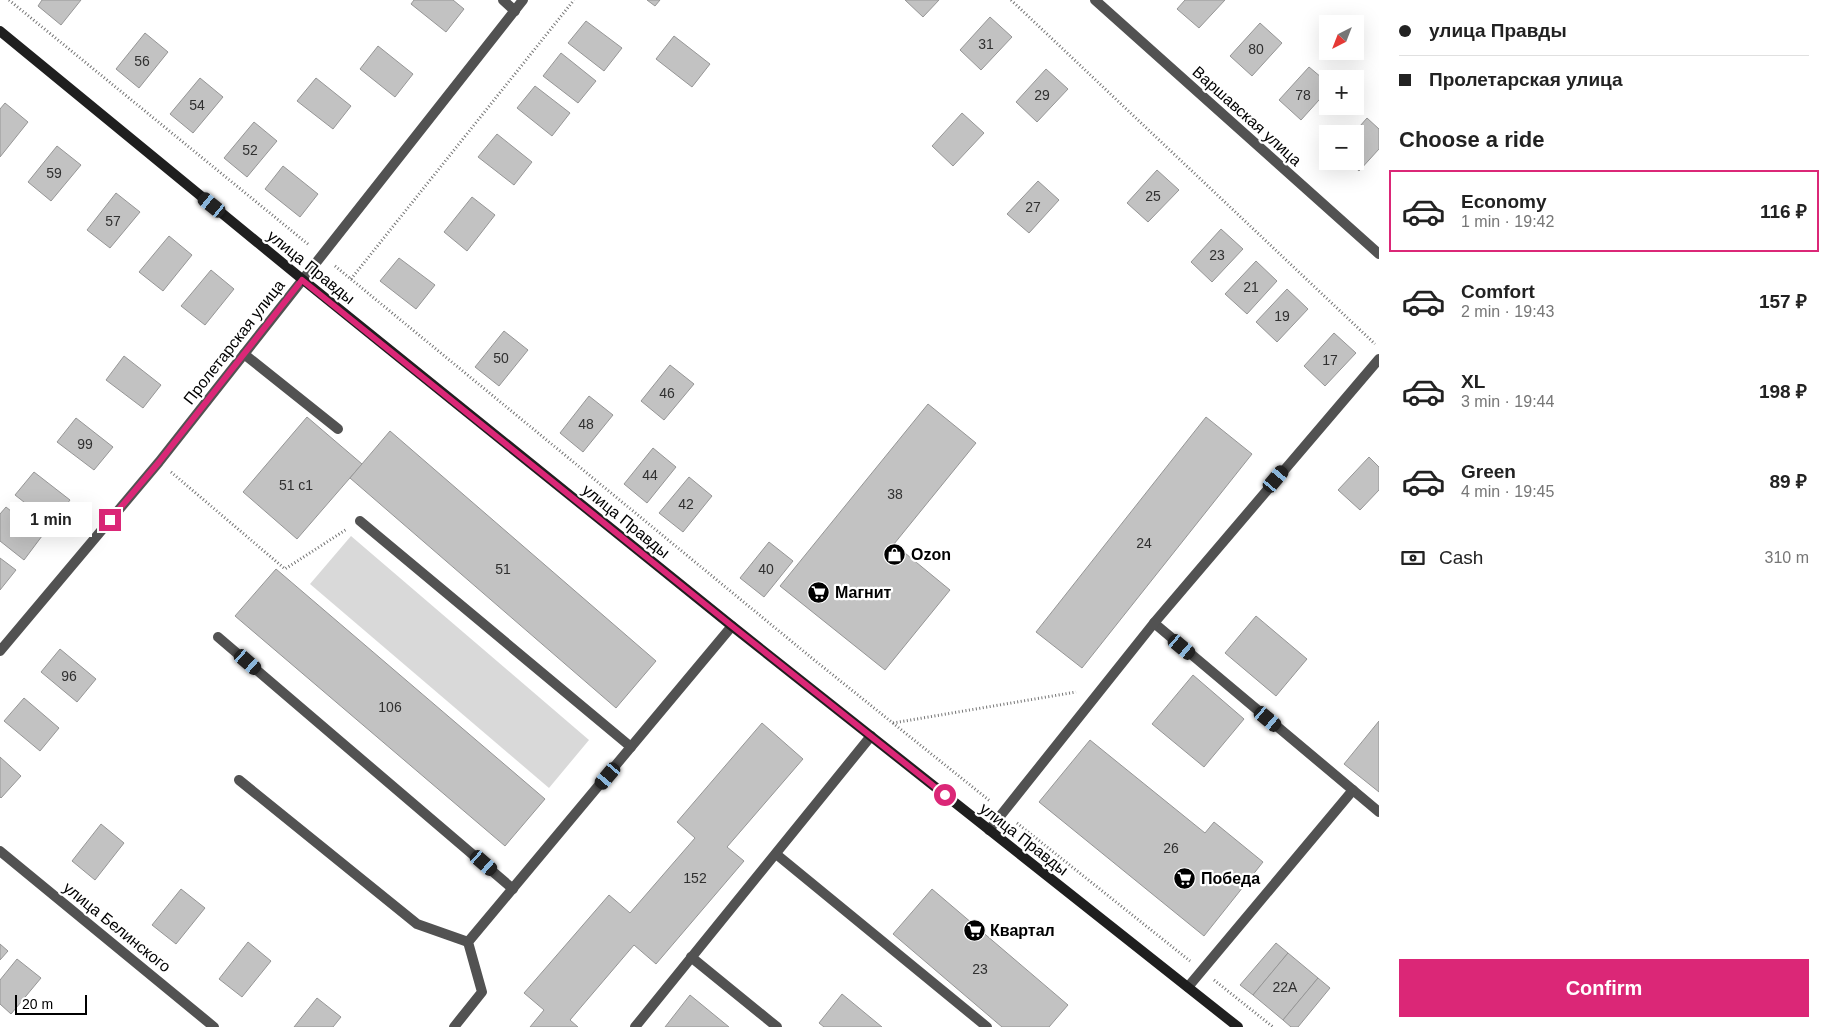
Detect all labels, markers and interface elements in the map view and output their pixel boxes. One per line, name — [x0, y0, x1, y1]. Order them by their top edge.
north arrow — [1319, 15, 1364, 60]
map controls — [1319, 15, 1364, 170]
text: улица Правды — [1429, 20, 1567, 41]
house number: 31 — [978, 36, 994, 52]
house number: 80 — [1248, 41, 1264, 57]
house number: 56 — [134, 53, 150, 69]
street label: Варшавская улица — [1189, 63, 1305, 169]
text: Пролетарская улица — [1429, 69, 1623, 90]
button: + — [1319, 70, 1364, 115]
house number: 29 — [1034, 87, 1050, 103]
house number: 78 — [1295, 87, 1311, 103]
house number: 54 — [189, 97, 205, 113]
button: − — [1319, 125, 1364, 170]
text: Choose a ride — [1399, 127, 1544, 152]
house number: 52 — [242, 142, 258, 158]
house number: 59 — [46, 165, 62, 181]
house number: 25 — [1145, 188, 1161, 204]
icon: car — [1401, 189, 1446, 234]
car — [195, 190, 228, 220]
text: Economy — [1461, 191, 1547, 212]
house number: 27 — [1025, 199, 1041, 215]
text: 116 ₽ — [1760, 201, 1807, 222]
house number: 57 — [105, 213, 121, 229]
text: 1 min · 19:42 — [1461, 213, 1554, 230]
street label: улица Правды — [264, 227, 358, 307]
house number: 23 — [1209, 247, 1225, 263]
street label: Пролетарская улица — [180, 276, 288, 407]
house number: 21 — [1243, 279, 1259, 295]
icon: car — [1401, 279, 1446, 324]
text: Comfort — [1461, 281, 1535, 302]
text: 157 ₽ — [1759, 291, 1807, 312]
text: 2 min · 19:43 — [1461, 303, 1554, 320]
house number: 19 — [1274, 308, 1290, 324]
house number: 50 — [493, 350, 509, 366]
house number: 17 — [1322, 352, 1338, 368]
icon: car — [1401, 369, 1446, 414]
text: XL — [1461, 371, 1485, 392]
text: 198 ₽ — [1759, 381, 1807, 402]
house number: 46 — [659, 385, 675, 401]
text: 3 min · 19:44 — [1461, 393, 1554, 410]
house number: 48 — [578, 416, 594, 432]
house number: 99 — [77, 436, 93, 452]
icon: car — [1401, 459, 1446, 504]
text: Green — [1461, 461, 1516, 482]
car — [1260, 463, 1291, 495]
house number: 44 — [642, 467, 658, 483]
text: 89 ₽ — [1770, 471, 1807, 492]
house number: 51 с1 — [279, 477, 313, 493]
street label: улица Правды — [579, 481, 673, 561]
text: 4 min · 19:45 — [1461, 483, 1554, 500]
house number: 38 — [887, 486, 903, 502]
house number: 42 — [678, 496, 694, 512]
callout: 1 min — [10, 502, 92, 538]
route end — [99, 509, 121, 531]
text: 1 min — [30, 511, 72, 528]
house number: 24 — [1136, 535, 1152, 551]
shop icon: Ozon — [883, 542, 907, 566]
icon: cash — [1399, 544, 1427, 572]
place label: Ozon — [911, 546, 951, 563]
text: Cash — [1439, 547, 1483, 568]
text: 310 m — [1765, 549, 1809, 566]
house number: 51 — [495, 561, 511, 577]
house number: 40 — [758, 561, 774, 577]
supermarket icon: Магнит — [807, 580, 831, 604]
place label: Магнит — [835, 584, 892, 601]
car — [1165, 632, 1198, 662]
car — [231, 646, 264, 678]
house number: 96 — [61, 668, 77, 684]
house number: 106 — [378, 699, 402, 715]
car — [1251, 704, 1284, 734]
car — [592, 760, 623, 792]
route start — [934, 784, 956, 806]
street label: улица Правды — [977, 799, 1071, 879]
house number: 26 — [1163, 840, 1179, 856]
car — [467, 847, 500, 879]
supermarket icon: Победа — [1173, 866, 1197, 890]
house number: 152 — [683, 870, 707, 886]
place label: Победа — [1201, 870, 1260, 887]
street label: улица Белинского — [60, 879, 174, 975]
supermarket icon: Квартал — [962, 918, 986, 942]
place label: Квартал — [990, 922, 1055, 939]
button: Confirm — [1399, 959, 1809, 1017]
house number: 23 — [972, 961, 988, 977]
house number: 22А — [1273, 979, 1298, 995]
scale bar — [15, 992, 88, 1015]
text: 20 m — [22, 996, 53, 1012]

